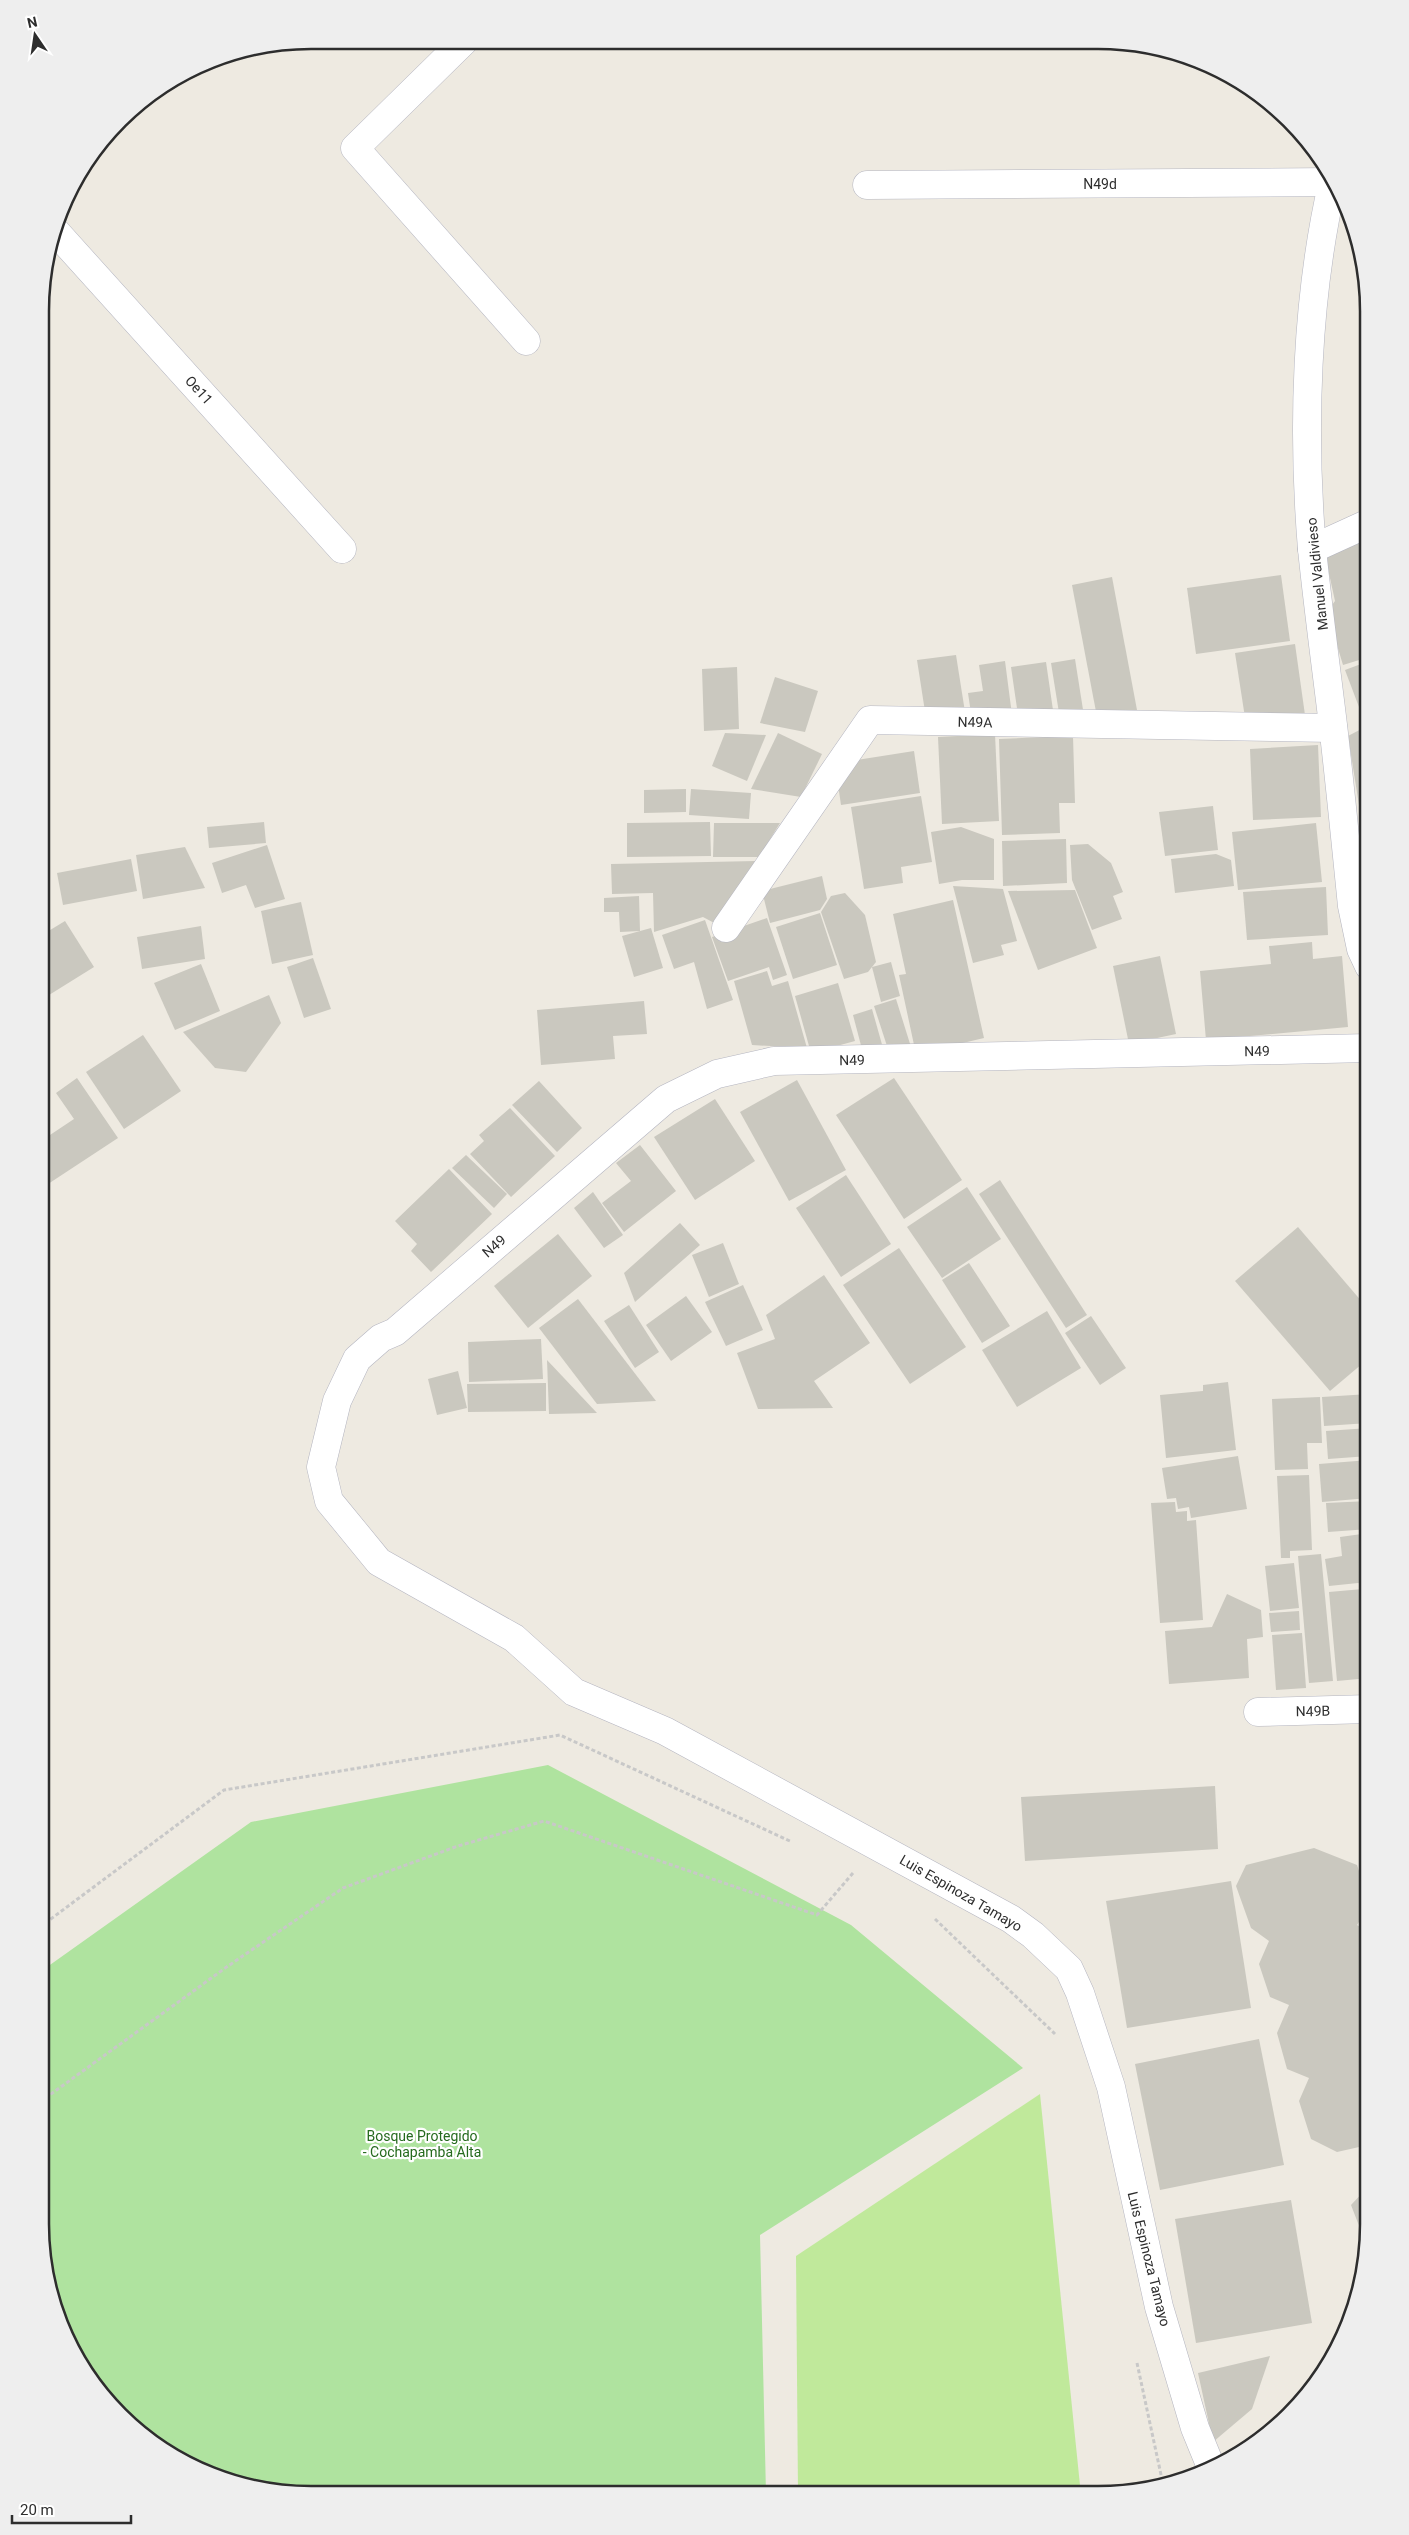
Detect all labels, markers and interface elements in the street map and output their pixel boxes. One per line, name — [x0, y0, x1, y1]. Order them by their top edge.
north arrow — [10, 10, 60, 60]
text: N — [25, 13, 39, 31]
street label: N49d — [1083, 176, 1117, 192]
street label: Oe11 — [182, 372, 216, 408]
street label: Manuel Valdivieso — [1303, 517, 1331, 631]
street label: N49A — [957, 714, 993, 730]
street label: N49 — [1244, 1043, 1270, 1059]
street label: N49 — [839, 1052, 865, 1068]
street label: N49 — [479, 1232, 509, 1260]
street label: N49B — [1296, 1703, 1330, 1719]
street label: Luis Espinoza Tamayo — [897, 1851, 1025, 1935]
park label: Bosque Protegido - Cochapamba Alta — [363, 2128, 481, 2160]
street label: Luis Espinoza Tamayo — [1124, 2190, 1174, 2328]
scale bar — [12, 2492, 131, 2524]
text: 20 m — [20, 2501, 54, 2519]

